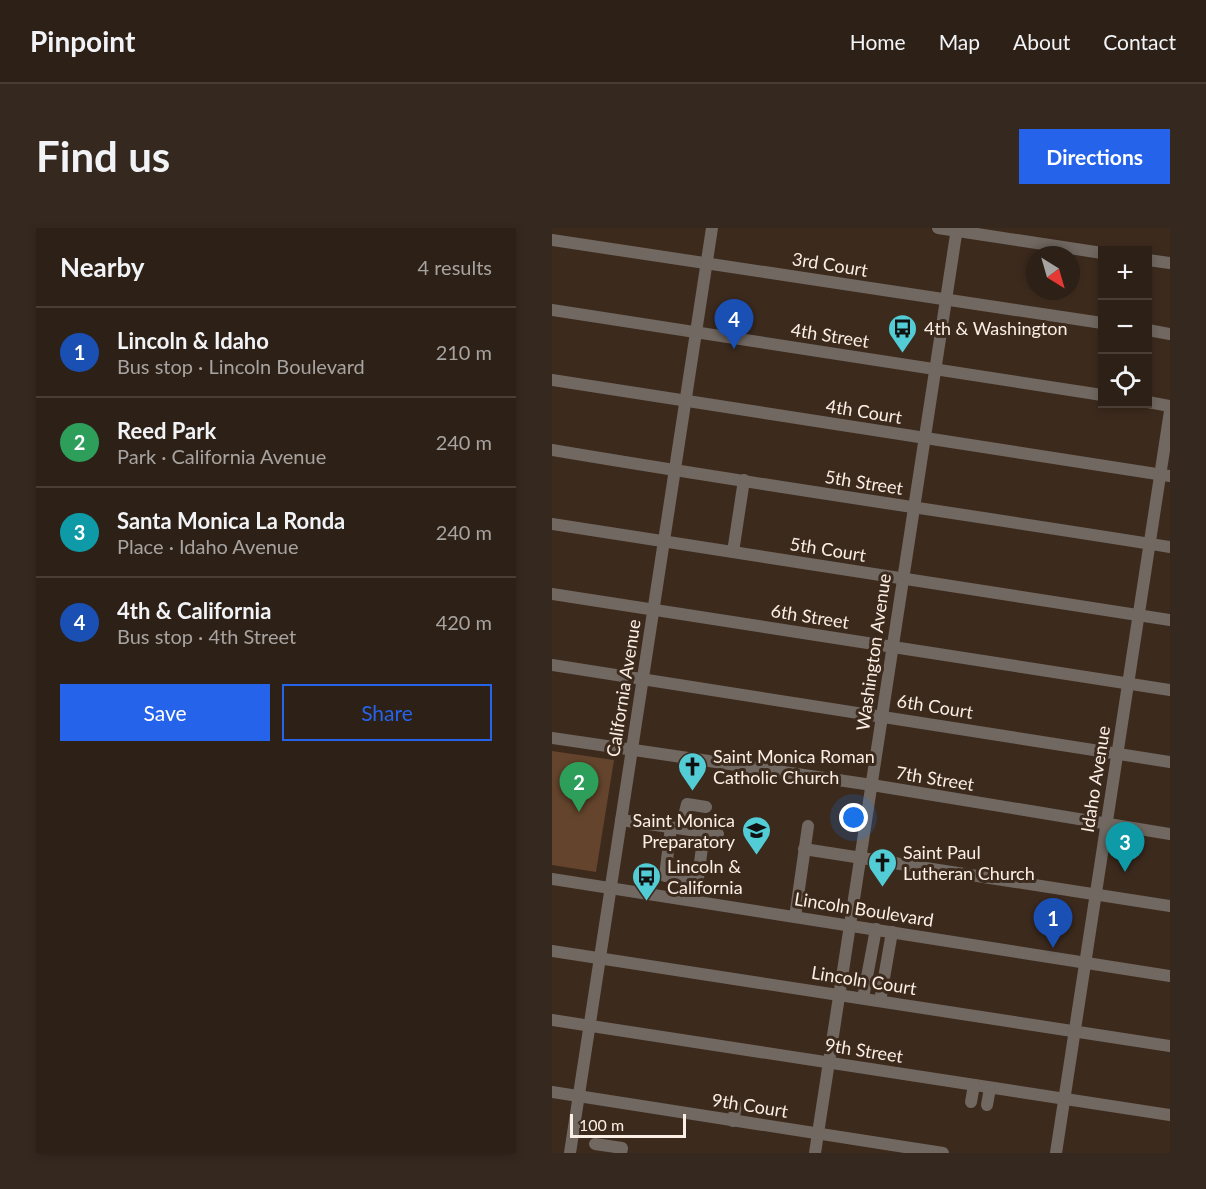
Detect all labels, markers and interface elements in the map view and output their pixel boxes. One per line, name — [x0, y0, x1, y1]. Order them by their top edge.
text: Pinpoint — [30, 24, 135, 58]
text: Home — [850, 29, 906, 54]
text: Map — [939, 29, 980, 54]
text: About — [1013, 29, 1070, 54]
text: Contact — [1103, 29, 1176, 54]
button: Directions — [1019, 129, 1170, 184]
text: Find us — [36, 131, 170, 181]
north arrow — [1026, 246, 1080, 300]
map controls — [1098, 246, 1152, 408]
button: + — [1098, 246, 1152, 300]
street label: 3rd Court — [791, 247, 870, 281]
text: Nearby — [60, 251, 145, 283]
text: 4 results — [417, 255, 492, 279]
pin: 4 — [714, 300, 753, 349]
button: − — [1098, 300, 1152, 354]
bus stop icon: 4th & Washington — [887, 312, 919, 354]
place label: 4th & Washington — [924, 317, 1068, 339]
street label: 4th Street — [789, 318, 871, 352]
text: Lincoln & Idaho — [117, 327, 269, 354]
text: 1 — [74, 340, 85, 364]
text: 210 m — [436, 340, 492, 364]
text: Bus stop · Lincoln Boulevard — [117, 354, 365, 378]
button: locate — [1098, 354, 1152, 408]
street label: 4th Court — [824, 394, 904, 428]
text: Reed Park — [117, 417, 216, 444]
text: 2 — [74, 430, 85, 454]
text: 240 m — [436, 430, 492, 454]
text: Park · California Avenue — [117, 444, 326, 468]
street label: 5th Street — [823, 465, 905, 499]
text: Santa Monica La Ronda — [117, 507, 345, 534]
text: 3 — [74, 520, 85, 544]
text: 240 m — [436, 520, 492, 544]
street label: 5th Court — [788, 532, 868, 566]
text: Place · Idaho Avenue — [117, 534, 299, 558]
street label: Washington Avenue — [851, 572, 895, 732]
text: 4th & California — [117, 597, 271, 624]
street label: 6th Street — [769, 599, 851, 633]
text: 4 — [74, 610, 85, 634]
text: 420 m — [436, 610, 492, 634]
street label: California Avenue — [601, 618, 645, 758]
text: Bus stop · 4th Street — [117, 624, 296, 648]
button: Save — [60, 684, 270, 741]
button: Share — [282, 684, 492, 741]
street label: 6th Court — [895, 689, 975, 723]
street label: Idaho Avenue — [1076, 724, 1114, 834]
place label: Saint Monica Roman Catholic Church — [713, 745, 875, 788]
church icon: Saint Monica Roman Catholic Church — [676, 750, 708, 792]
street label: 7th Street — [894, 761, 976, 795]
pin: 2 — [560, 762, 598, 812]
your location — [839, 803, 868, 832]
place label: Saint Monica Preparatory — [633, 809, 736, 852]
school or university icon: Saint Monica Preparatory — [740, 814, 772, 856]
pin: 3 — [1106, 822, 1144, 872]
place label: Saint Paul Lutheran Church — [903, 841, 1035, 884]
church icon: Saint Paul Lutheran Church — [866, 846, 898, 888]
place label: Lincoln & California — [667, 855, 743, 898]
bus stop icon: Lincoln & California — [630, 860, 662, 902]
street label: Lincoln Boulevard — [793, 887, 935, 931]
pin: 1 — [1034, 898, 1072, 948]
street label: Lincoln Court — [810, 961, 919, 999]
street label: 9th Street — [823, 1033, 905, 1067]
street label: 9th Court — [710, 1088, 790, 1122]
scale bar — [570, 1111, 686, 1138]
text: 100 m — [579, 1115, 624, 1134]

